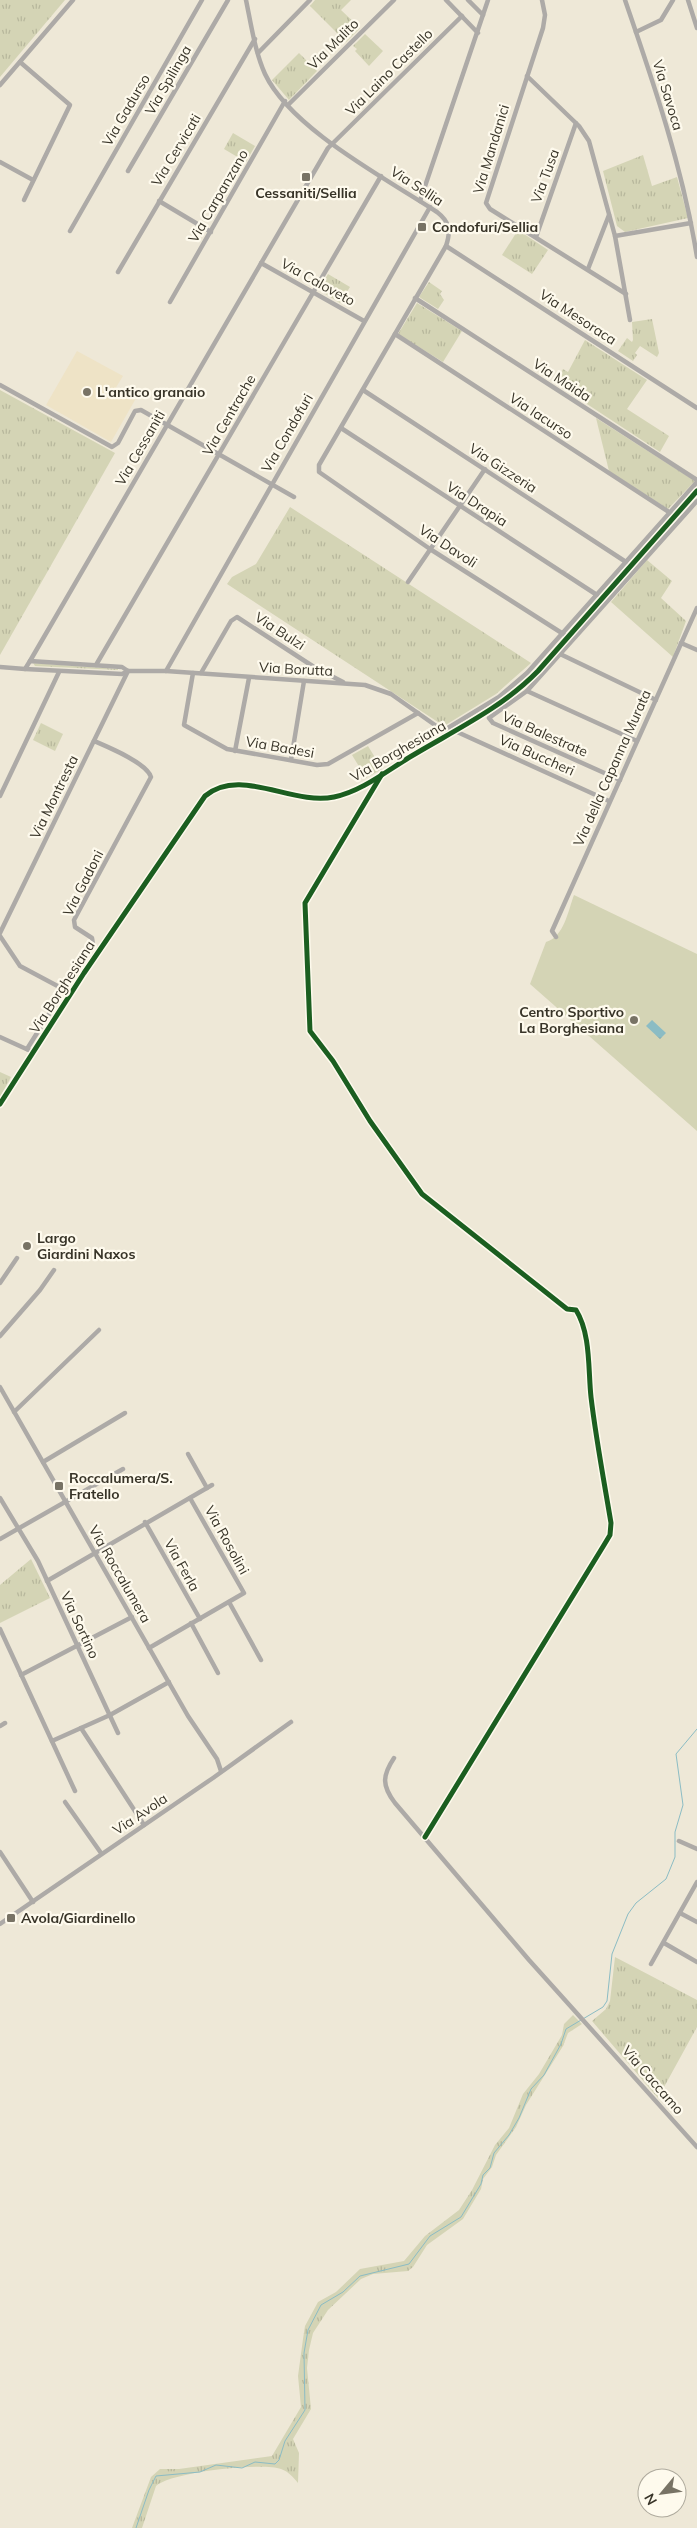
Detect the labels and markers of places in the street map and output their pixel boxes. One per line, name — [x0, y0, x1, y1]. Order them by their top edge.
marker: Cessaniti/Sellia — [300, 171, 312, 183]
place label: Cessaniti/Sellia — [255, 184, 357, 202]
place label: Condofuri/Sellia — [432, 218, 538, 236]
marker: Condofuri/Sellia — [416, 221, 428, 233]
place label: L'antico granaio — [97, 383, 205, 401]
marker: L'antico granaio — [81, 386, 93, 398]
place label: Centro Sportivo La Borghesiana — [519, 1003, 624, 1037]
marker: Centro Sportivo La Borghesiana — [628, 1014, 640, 1026]
place label: Largo Giardini Naxos — [37, 1229, 135, 1263]
marker: Largo Giardini Naxos — [21, 1240, 33, 1252]
place label: Roccalumera/S. Fratello — [69, 1469, 173, 1503]
marker: Roccalumera/S. Fratello — [53, 1480, 65, 1492]
place label: Avola/Giardinello — [21, 1909, 136, 1927]
marker: Avola/Giardinello — [5, 1912, 17, 1924]

